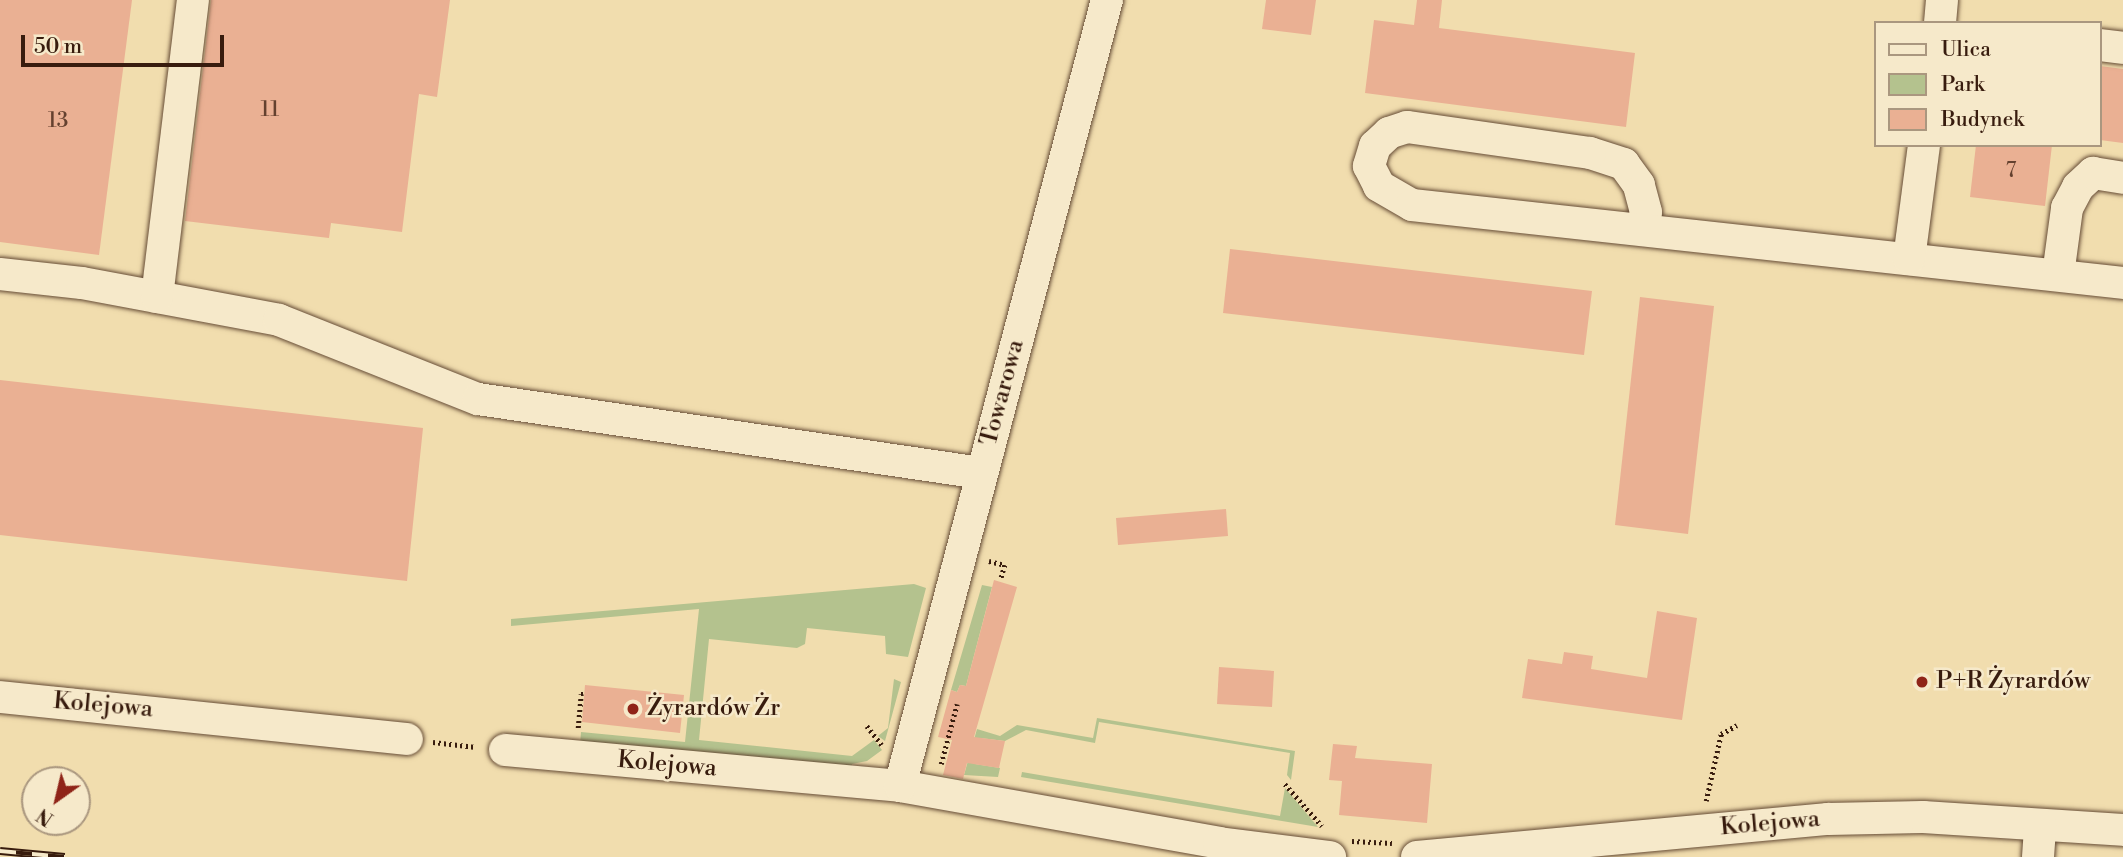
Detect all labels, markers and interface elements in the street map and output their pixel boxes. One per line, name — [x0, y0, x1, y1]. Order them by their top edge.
scale bar — [24, 21, 228, 65]
legend — [1874, 21, 2102, 147]
text: 50 m — [34, 34, 82, 60]
text: Ulica — [1941, 37, 1991, 63]
text: Park — [1941, 72, 1985, 98]
house number: 11 — [261, 97, 279, 123]
text: Budynek — [1941, 107, 2024, 133]
house number: 13 — [48, 108, 68, 134]
house number: 7 — [2006, 158, 2016, 184]
street label: Towarowa — [975, 337, 1031, 449]
place label: P+R Żyrardów — [1936, 668, 2090, 696]
marker: P+R Żyrardów — [1914, 674, 1930, 690]
street label: Kolejowa — [52, 687, 154, 725]
place label: Żyrardów Żr — [647, 695, 780, 723]
marker: Żyrardów Żr — [625, 701, 641, 717]
street label: Kolejowa — [616, 746, 718, 784]
north arrow — [21, 766, 91, 836]
text: N — [32, 803, 58, 831]
street label: Kolejowa — [1719, 805, 1821, 843]

